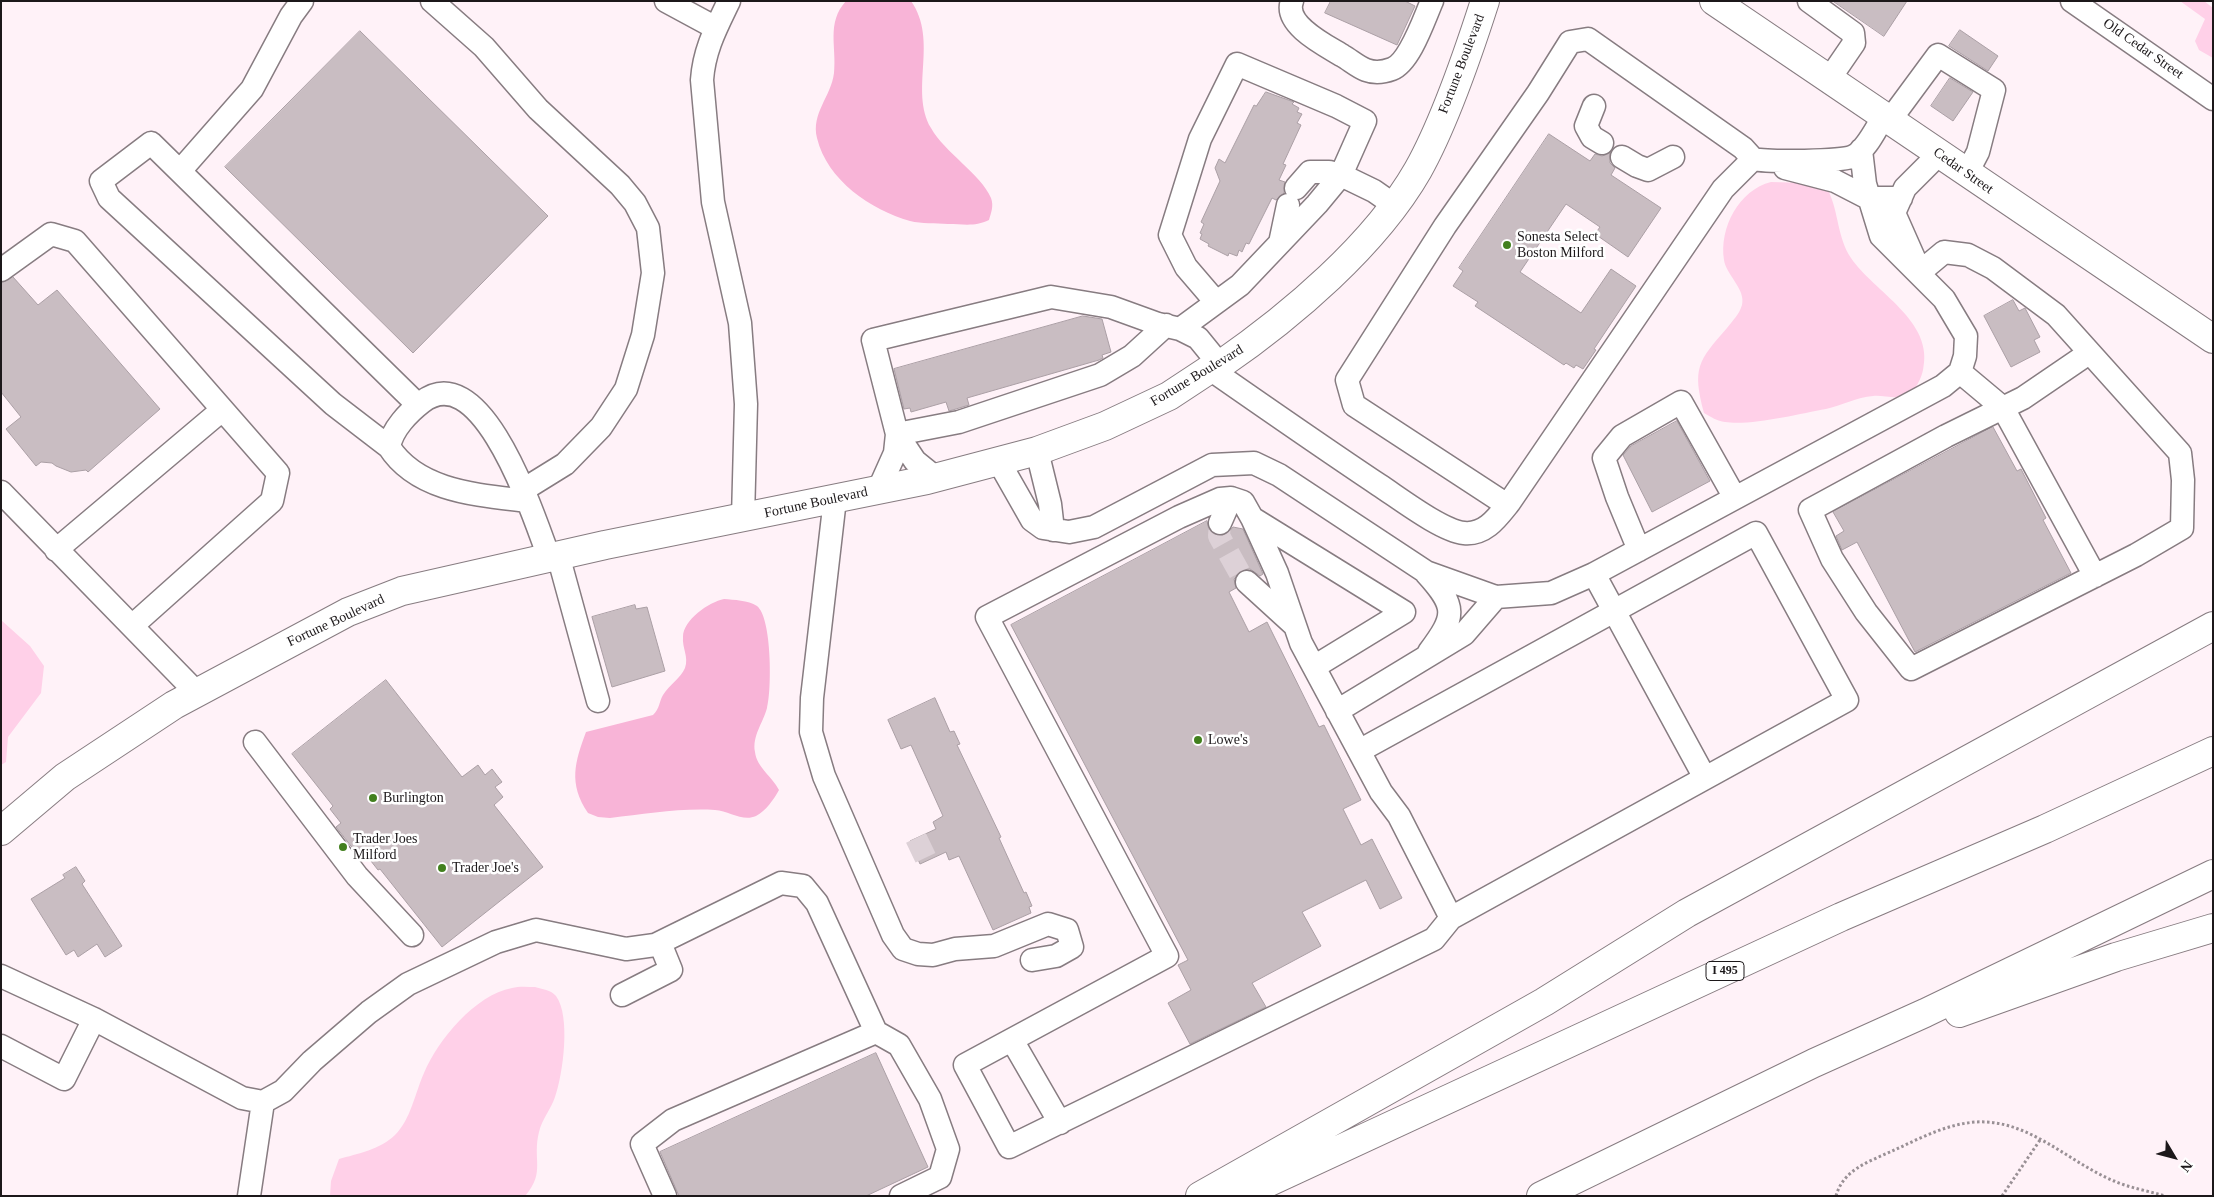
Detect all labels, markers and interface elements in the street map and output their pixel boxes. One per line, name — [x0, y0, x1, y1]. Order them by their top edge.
street label: Fortune Boulevard — [1435, 12, 1489, 116]
street label: Old Cedar Street — [2100, 15, 2186, 83]
street label: Cedar Street — [1930, 144, 1996, 198]
place label: Sonesta Select Boston Milford — [1517, 229, 1604, 262]
marker: Sonesta Select Boston Milford — [1501, 239, 1513, 251]
street label: Fortune Boulevard — [1148, 342, 1246, 410]
street label: Fortune Boulevard — [763, 484, 869, 522]
street label: Fortune Boulevard — [285, 591, 387, 651]
place label: Lowe's — [1208, 732, 1248, 748]
marker: Lowe's — [1192, 734, 1204, 746]
place label: Burlington — [383, 790, 444, 806]
marker: Burlington — [367, 792, 379, 804]
place label: Trader Joes Milford — [353, 831, 417, 864]
marker: Trader Joes Milford — [337, 841, 349, 853]
place label: Trader Joe's — [452, 860, 519, 876]
marker: Trader Joe's — [436, 862, 448, 874]
road number: I 495 — [1706, 961, 1744, 980]
north arrow — [2149, 1132, 2199, 1182]
text: N — [2177, 1158, 2195, 1175]

